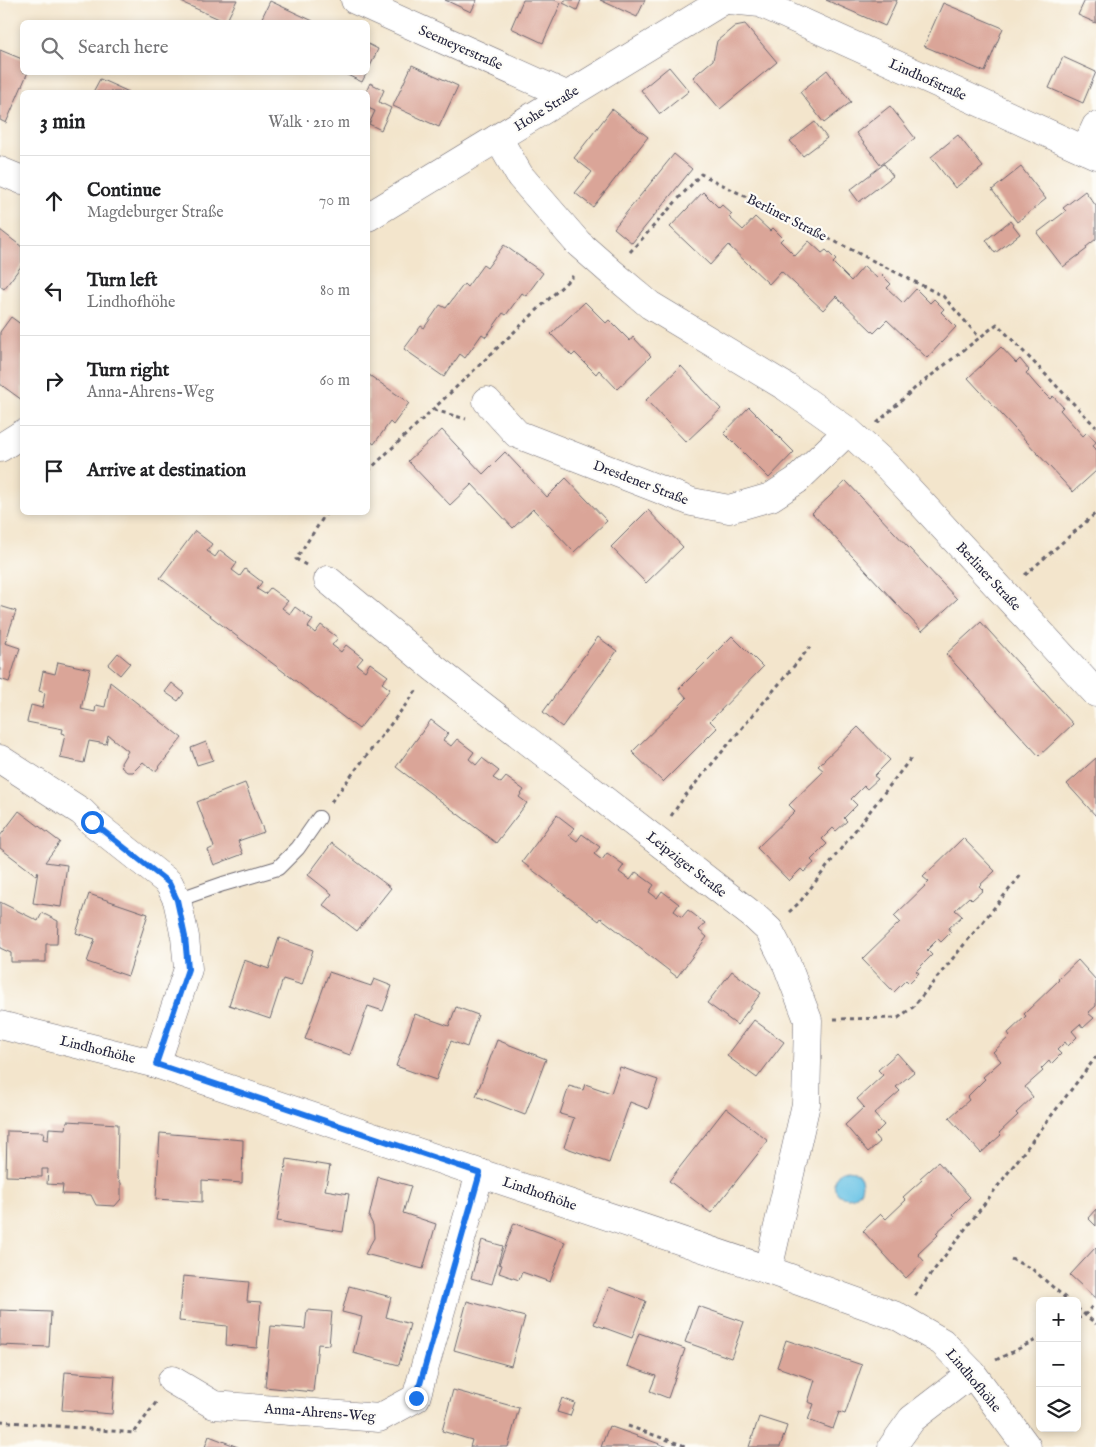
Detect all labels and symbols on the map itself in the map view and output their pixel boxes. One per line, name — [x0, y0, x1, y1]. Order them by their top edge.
street label: Seemeyerstraße — [416, 21, 506, 75]
street label: Lindhofstraße — [886, 55, 970, 105]
street label: Hohe Straße — [511, 82, 583, 136]
street label: Berliner Straße — [744, 190, 830, 246]
street label: Dresdener Straße — [590, 457, 691, 510]
street label: Berliner Straße — [952, 539, 1025, 615]
route start — [81, 811, 104, 834]
street label: Leipziger Straße — [643, 828, 731, 902]
street label: Lindhofhöhe — [58, 1032, 138, 1068]
street label: Lindhofhöhe — [500, 1173, 580, 1215]
street label: Lindhofhöhe — [941, 1345, 1005, 1416]
route end — [405, 1387, 428, 1410]
street label: Anna-Ahrens-Weg — [263, 1400, 376, 1426]

